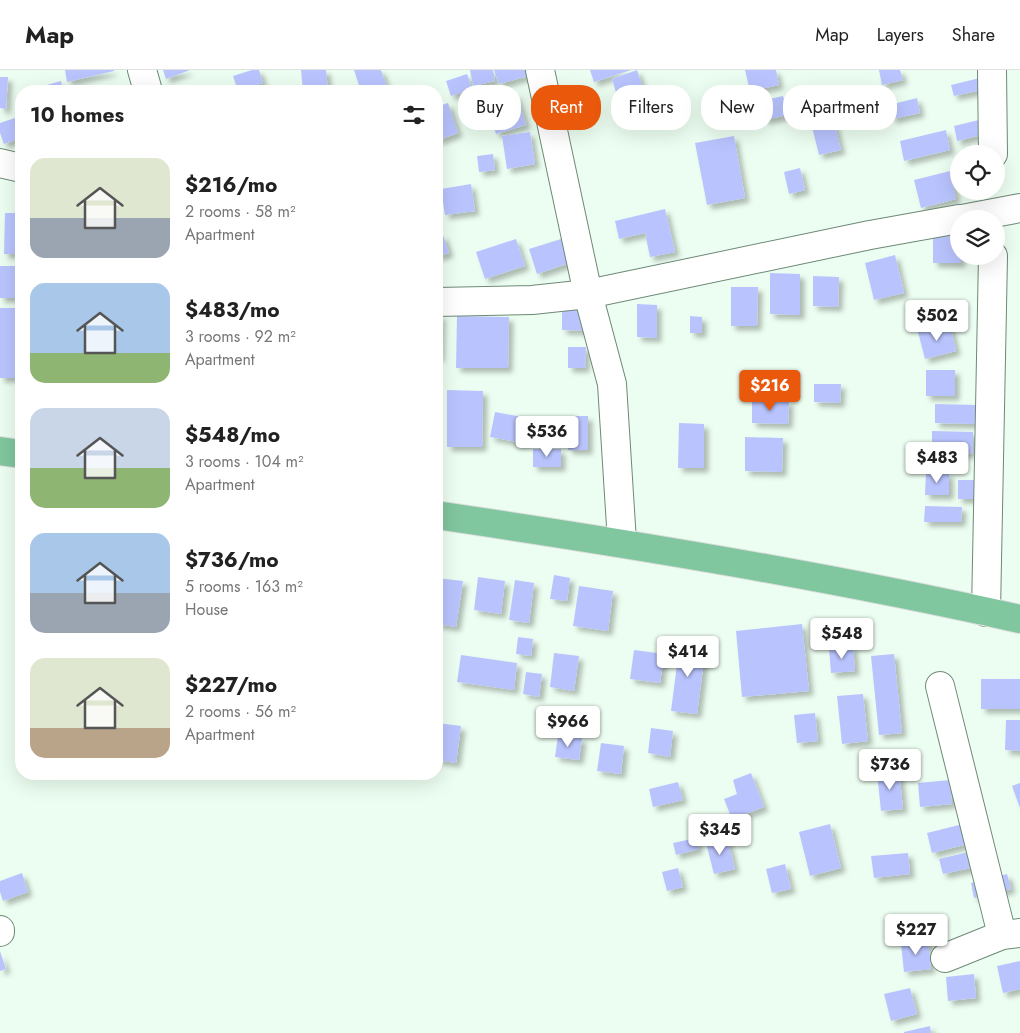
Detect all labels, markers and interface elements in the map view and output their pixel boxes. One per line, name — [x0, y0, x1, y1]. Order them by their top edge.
text: Map — [25, 17, 74, 52]
text: Map — [815, 22, 849, 48]
text: Layers — [877, 22, 924, 48]
text: Share — [952, 22, 995, 48]
chip: Buy — [458, 85, 521, 130]
chip: Rent — [531, 85, 601, 130]
chip: Filters — [611, 85, 691, 130]
chip: New — [701, 85, 773, 130]
chip: Apartment — [783, 85, 897, 130]
text: 10 homes — [30, 100, 124, 130]
icon: filters — [400, 101, 428, 129]
map controls — [950, 145, 1005, 265]
button: locate — [950, 145, 1005, 200]
text: $216/mo — [185, 170, 277, 200]
icon: home — [70, 178, 130, 238]
text: 2 rooms · 58 m² — [185, 200, 296, 223]
button: layers — [950, 210, 1005, 265]
text: Apartment — [185, 223, 255, 246]
text: $483/mo — [185, 295, 280, 325]
pin: $502 — [907, 300, 967, 342]
icon: home — [70, 303, 130, 363]
text: $502 — [916, 304, 958, 327]
text: 3 rooms · 92 m² — [185, 325, 296, 348]
text: Apartment — [185, 348, 255, 371]
pin: $216 — [740, 370, 800, 412]
text: $216 — [750, 374, 790, 397]
pin: $536 — [517, 416, 577, 458]
text: $548/mo — [185, 420, 280, 450]
text: $536 — [527, 420, 567, 443]
icon: home — [70, 428, 130, 488]
pin: $483 — [907, 442, 967, 484]
text: $483 — [916, 446, 958, 469]
text: 3 rooms · 104 m² — [185, 450, 304, 473]
text: Apartment — [185, 473, 255, 496]
text: $736/mo — [185, 545, 279, 575]
icon: home — [70, 553, 130, 613]
text: 5 rooms · 163 m² — [185, 575, 303, 598]
text: House — [185, 598, 228, 621]
pin: $548 — [812, 618, 872, 660]
text: $548 — [821, 622, 863, 645]
pin: $414 — [658, 636, 718, 678]
text: $414 — [668, 640, 708, 663]
text: $227/mo — [185, 670, 277, 700]
icon: home — [70, 678, 130, 738]
text: 2 rooms · 56 m² — [185, 700, 296, 723]
pin: $966 — [538, 706, 598, 748]
text: $966 — [547, 710, 589, 733]
text: Apartment — [185, 723, 255, 746]
pin: $736 — [860, 748, 920, 791]
text: $736 — [870, 753, 910, 776]
pin: $345 — [690, 814, 750, 856]
text: $345 — [699, 818, 741, 841]
pin: $227 — [886, 914, 946, 956]
text: $227 — [896, 918, 936, 941]

